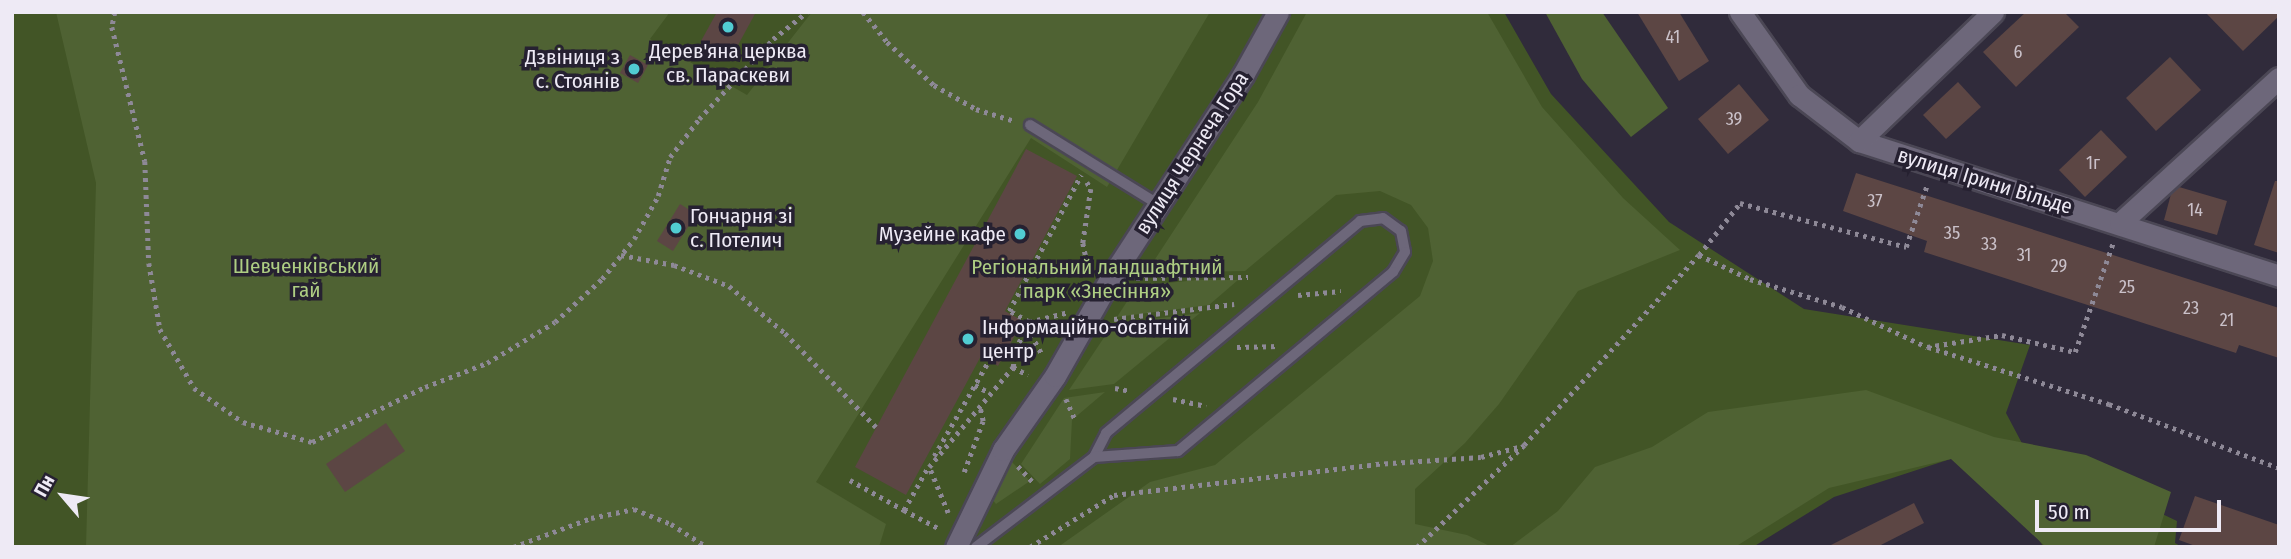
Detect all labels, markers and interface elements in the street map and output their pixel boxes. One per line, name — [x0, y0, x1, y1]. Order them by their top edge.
marker: Дерев'яна церква св. Параскеви — [720, 19, 736, 35]
house number: 41 — [1666, 26, 1680, 48]
place label: Дерев'яна церква св. Параскеви — [649, 38, 807, 88]
house number: 6 — [2014, 41, 2022, 63]
place label: Дзвіниця з с. Стоянів — [525, 44, 620, 94]
marker: Дзвіниця з с. Стоянів — [626, 61, 642, 77]
street label: вулиця Чернеча Гора — [1130, 67, 1254, 239]
house number: 39 — [1726, 108, 1742, 130]
street label: вулиця Ірини Вільде — [1895, 142, 2075, 220]
house number: 1г — [2086, 152, 2100, 174]
house number: 37 — [1867, 190, 1883, 212]
house number: 14 — [2187, 199, 2203, 221]
place label: Гончарня зі с. Потелич — [690, 203, 793, 253]
marker: Гончарня зі с. Потелич — [668, 220, 684, 236]
place label: Музейне кафе — [879, 221, 1006, 247]
house number: 35 — [1944, 222, 1960, 244]
marker: Музейне кафе — [1012, 226, 1028, 242]
house number: 33 — [1981, 233, 1997, 255]
house number: 31 — [2017, 244, 2031, 266]
park label: Шевченківський гай — [233, 253, 379, 303]
park label: Регіональний ландшафтний парк «Знесіння» — [971, 254, 1223, 304]
house number: 29 — [2051, 255, 2067, 277]
house number: 25 — [2119, 276, 2135, 298]
house number: 23 — [2183, 297, 2199, 319]
house number: 21 — [2220, 309, 2234, 331]
place label: Інформаційно-освітній центр — [982, 314, 1189, 364]
marker: Інформаційно-освітній центр — [960, 331, 976, 347]
north arrow — [28, 461, 98, 531]
text: Пн — [29, 471, 59, 501]
scale bar — [2039, 486, 2224, 530]
text: 50 m — [2048, 499, 2090, 525]

